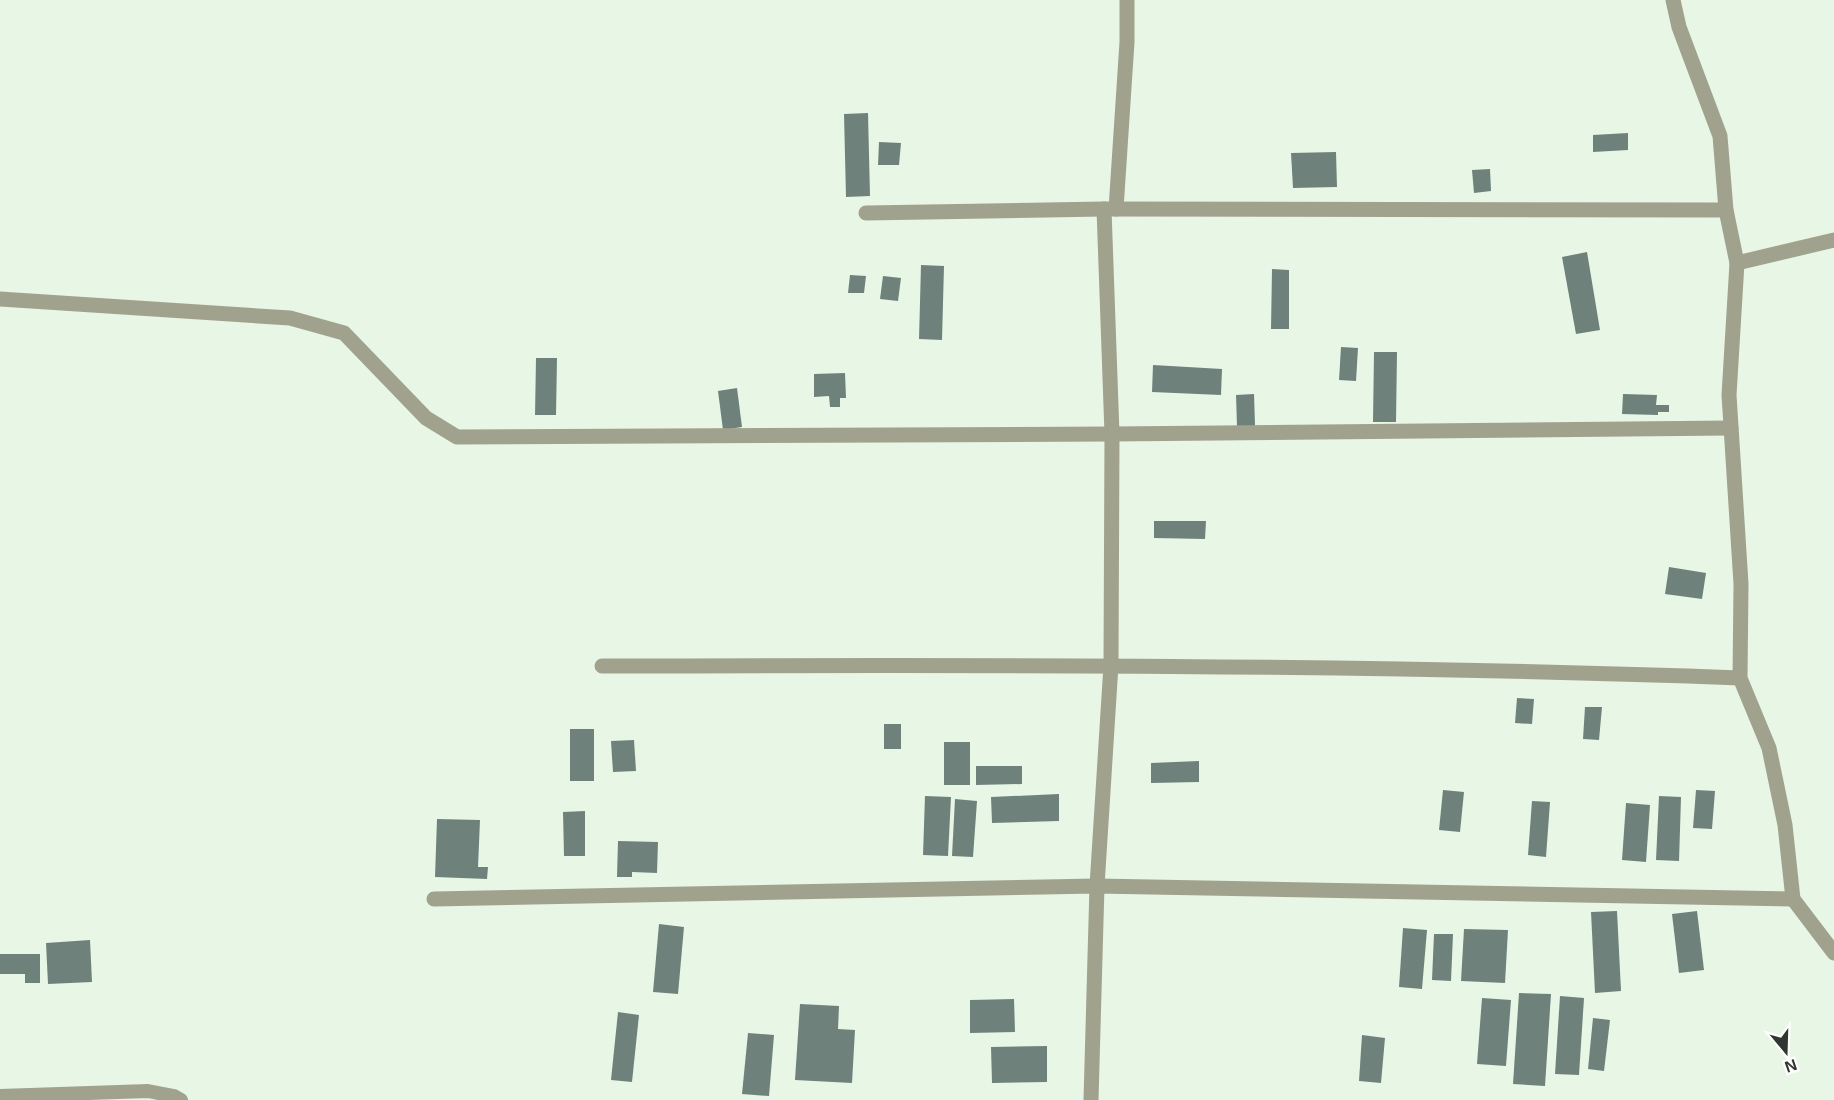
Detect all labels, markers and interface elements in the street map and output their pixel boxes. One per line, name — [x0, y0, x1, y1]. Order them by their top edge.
north arrow — [1756, 1022, 1816, 1082]
text: N — [1782, 1056, 1799, 1076]

